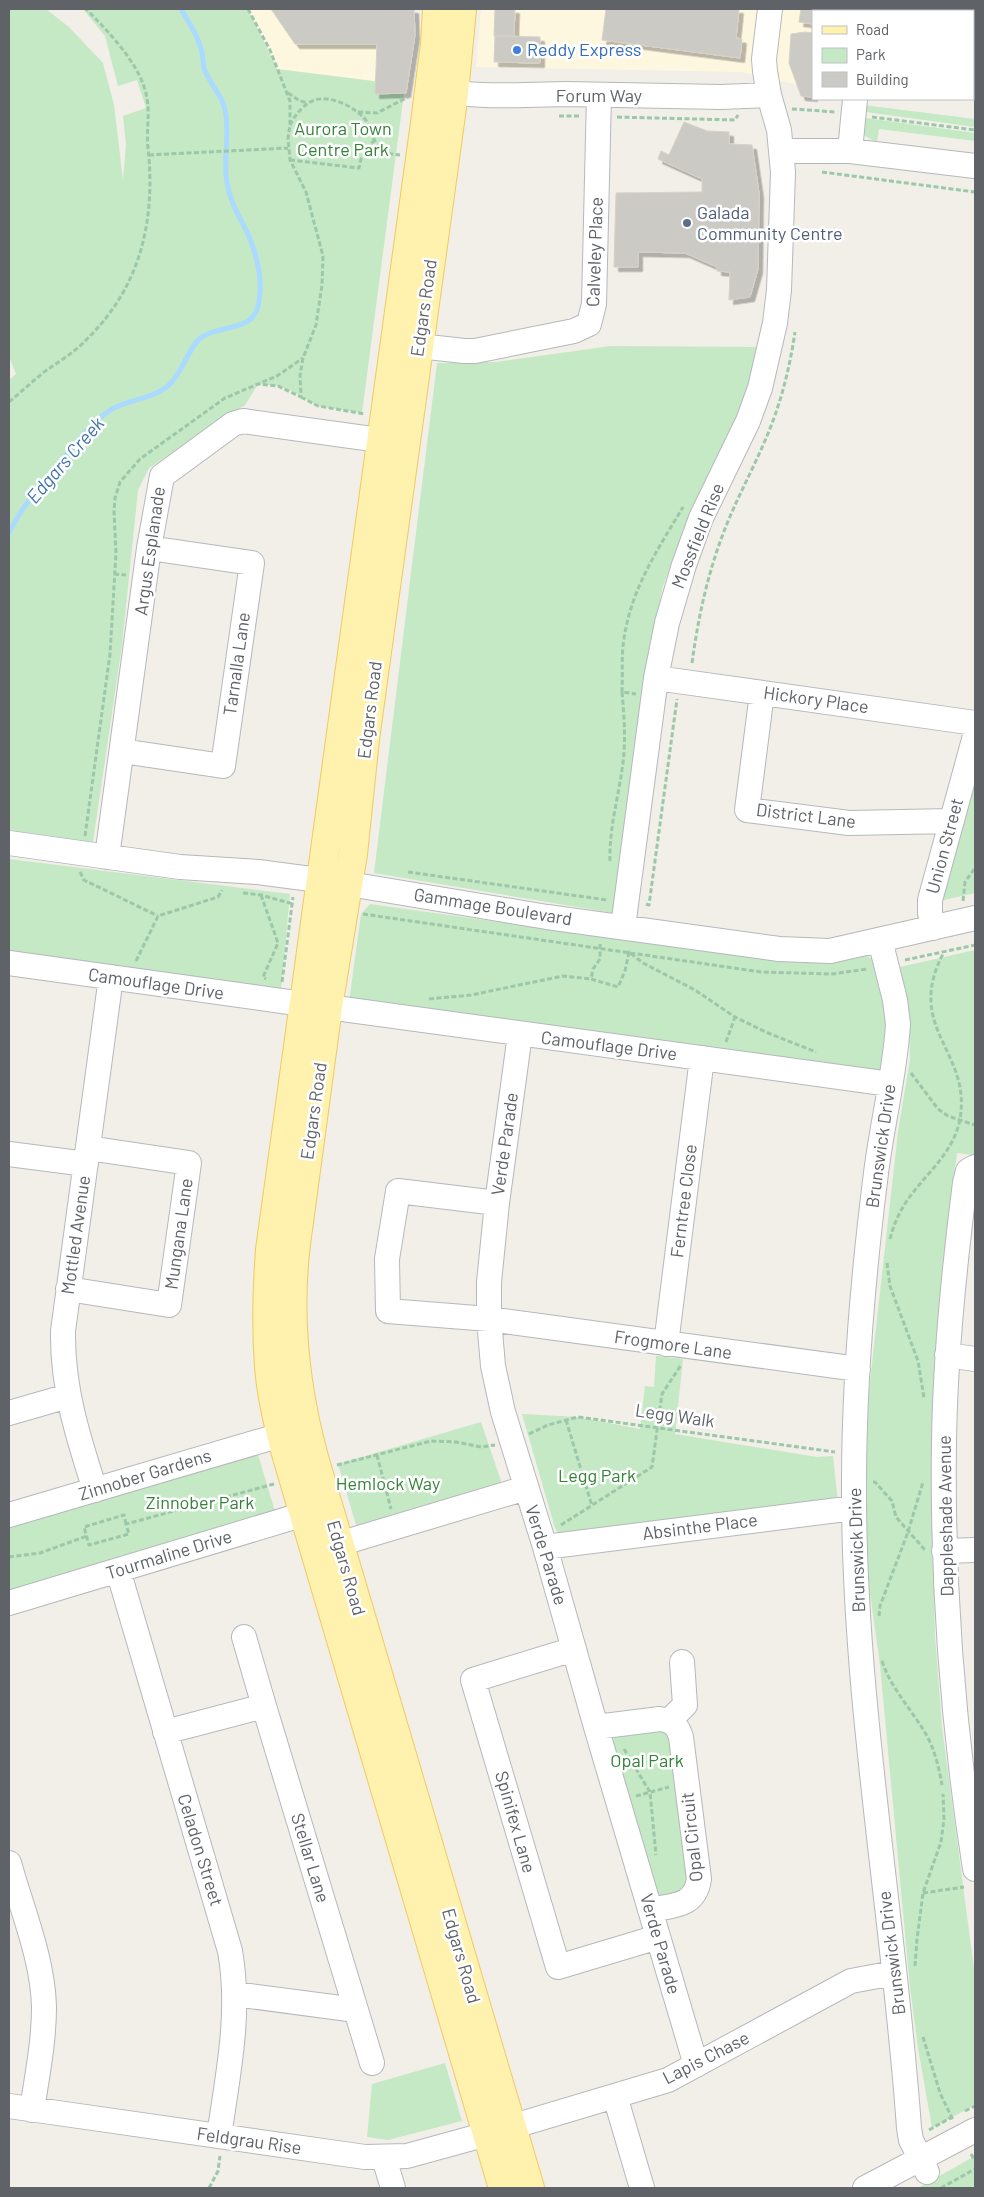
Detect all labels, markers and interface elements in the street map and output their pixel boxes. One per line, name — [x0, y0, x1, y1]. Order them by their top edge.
legend — [812, 10, 974, 100]
text: Road — [856, 20, 889, 38]
place label: Reddy Express — [527, 38, 641, 60]
marker: Reddy Express — [511, 44, 523, 56]
text: Park — [856, 45, 886, 63]
text: Building — [856, 70, 909, 88]
street label: Forum Way — [556, 84, 642, 106]
park label: Aurora Town Centre Park — [294, 117, 392, 160]
street label: Calveley Place — [581, 196, 607, 307]
place label: Galada Community Centre — [697, 201, 843, 244]
marker: Galada Community Centre — [681, 217, 693, 229]
street label: Edgars Road — [405, 258, 441, 358]
water label: Edgars Creek — [21, 411, 109, 508]
street label: Mossfield Rise — [666, 480, 728, 592]
street label: Argus Esplanade — [129, 485, 169, 617]
street label: Tarnalla Lane — [218, 611, 254, 717]
street label: Edgars Road — [352, 660, 386, 760]
street label: Hickory Place — [762, 681, 870, 717]
street label: Union Street — [921, 795, 967, 896]
street label: District Lane — [755, 798, 857, 832]
street label: Gammage Boulevard — [412, 883, 574, 929]
street label: Camouflage Drive — [87, 963, 225, 1003]
street label: Camouflage Drive — [540, 1026, 678, 1064]
street label: Edgars Road — [295, 1061, 331, 1161]
street label: Brunswick Drive — [860, 1082, 900, 1209]
street label: Verde Parade — [486, 1091, 522, 1197]
street label: Ferntree Close — [665, 1143, 701, 1259]
street label: Mottled Avenue — [56, 1174, 94, 1296]
street label: Mungana Lane — [159, 1177, 197, 1291]
street label: Frogmore Lane — [613, 1325, 733, 1363]
street label: Legg Walk — [634, 1399, 716, 1431]
street label: Dappleshade Avenue — [933, 1435, 957, 1597]
street label: Zinnober Gardens — [76, 1443, 214, 1505]
park label: Legg Park — [558, 1464, 636, 1486]
park label: Hemlock Way — [336, 1472, 440, 1494]
street label: Brunswick Drive — [843, 1487, 869, 1613]
park label: Zinnober Park — [146, 1491, 254, 1513]
street label: Verde Parade — [521, 1502, 573, 1608]
street label: Absinthe Place — [641, 1508, 759, 1544]
street label: Edgars Road — [323, 1518, 371, 1618]
street label: Tourmaline Drive — [103, 1524, 234, 1584]
park label: Opal Park — [610, 1749, 684, 1771]
street label: Spinifex Lane — [491, 1768, 541, 1875]
street label: Celadon Street — [173, 1791, 228, 1908]
street label: Opal Circuit — [675, 1791, 707, 1883]
street label: Stellar Lane — [287, 1810, 335, 1905]
street label: Brunswick Drive — [872, 1890, 910, 2016]
street label: Verde Parade — [636, 1891, 686, 1997]
street label: Edgars Road — [438, 1906, 486, 2006]
street label: Lapis Chase — [659, 2026, 753, 2088]
street label: Feldgrau Rise — [195, 2122, 303, 2158]

